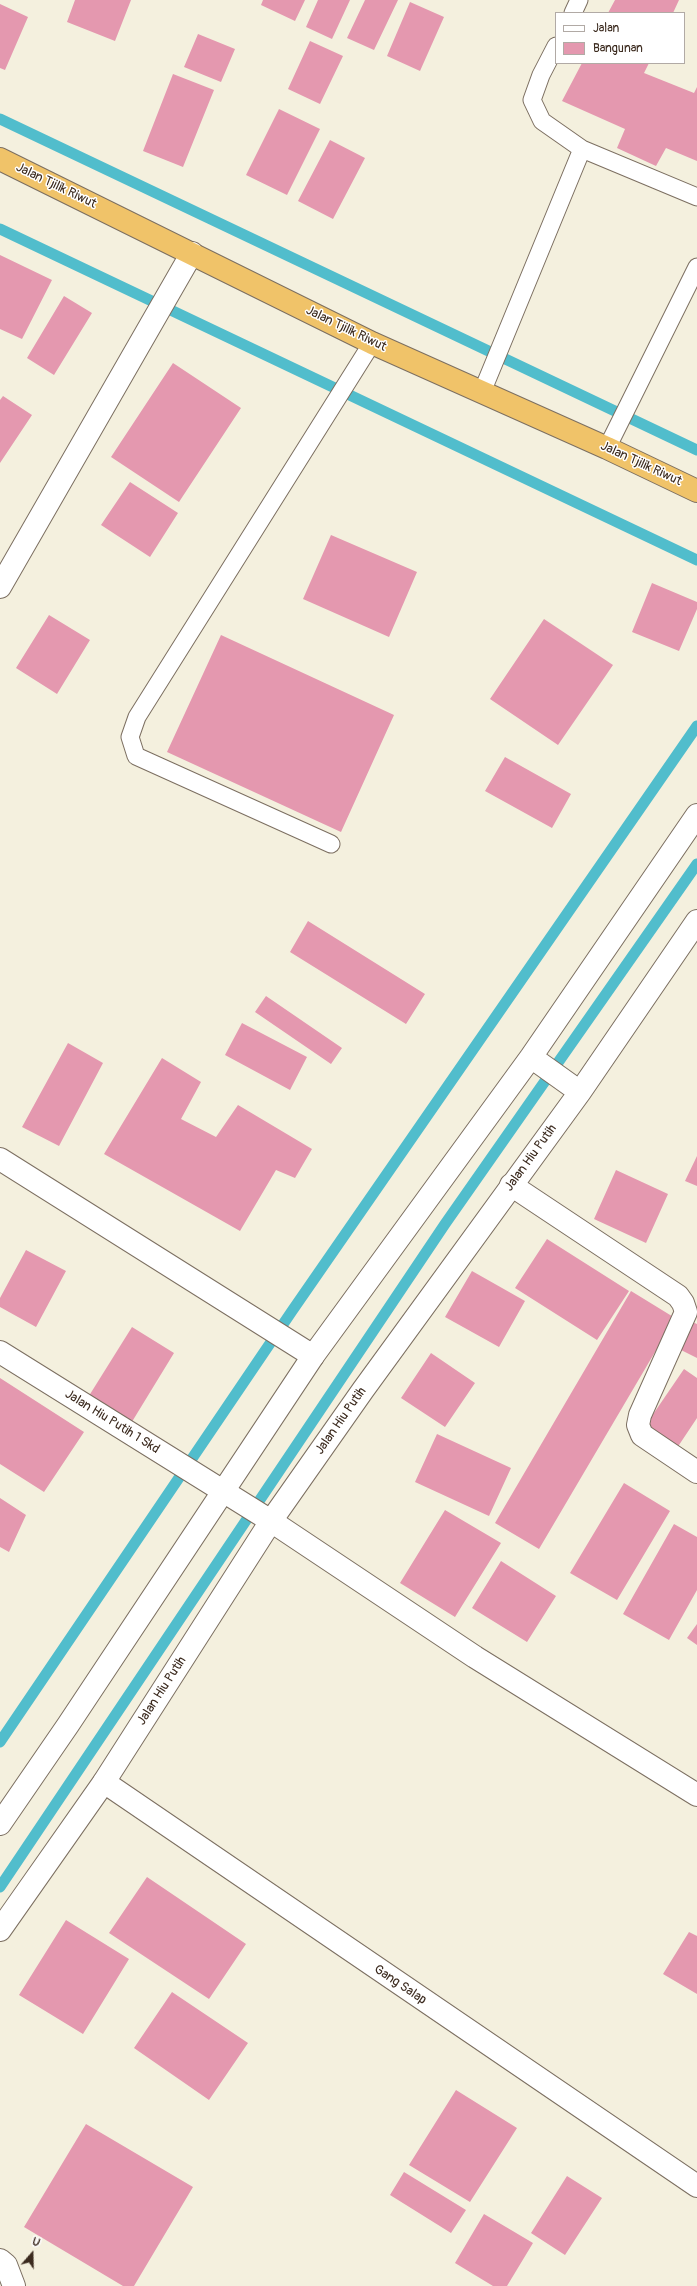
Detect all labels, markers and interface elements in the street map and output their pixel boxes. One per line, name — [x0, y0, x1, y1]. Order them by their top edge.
legend — [555, 12, 685, 64]
text: Jalan — [593, 21, 619, 36]
text: Bangunan — [593, 41, 643, 56]
street label: Jalan Tjilik Riwut — [13, 160, 99, 212]
street label: Jalan Tjilik Riwut — [303, 303, 389, 355]
street label: Jalan Tjilik Riwut — [598, 438, 684, 490]
street label: Jalan Hiu Putih — [502, 1122, 560, 1194]
street label: Jalan Hiu Putih — [312, 1384, 370, 1458]
street label: Jalan Hiu Putih 1 Skd — [62, 1387, 162, 1457]
street label: Jalan Hiu Putih — [134, 1654, 190, 1728]
street label: Gang Salap — [371, 1962, 429, 2008]
north arrow — [12, 2234, 52, 2274]
text: U — [31, 2235, 42, 2250]

